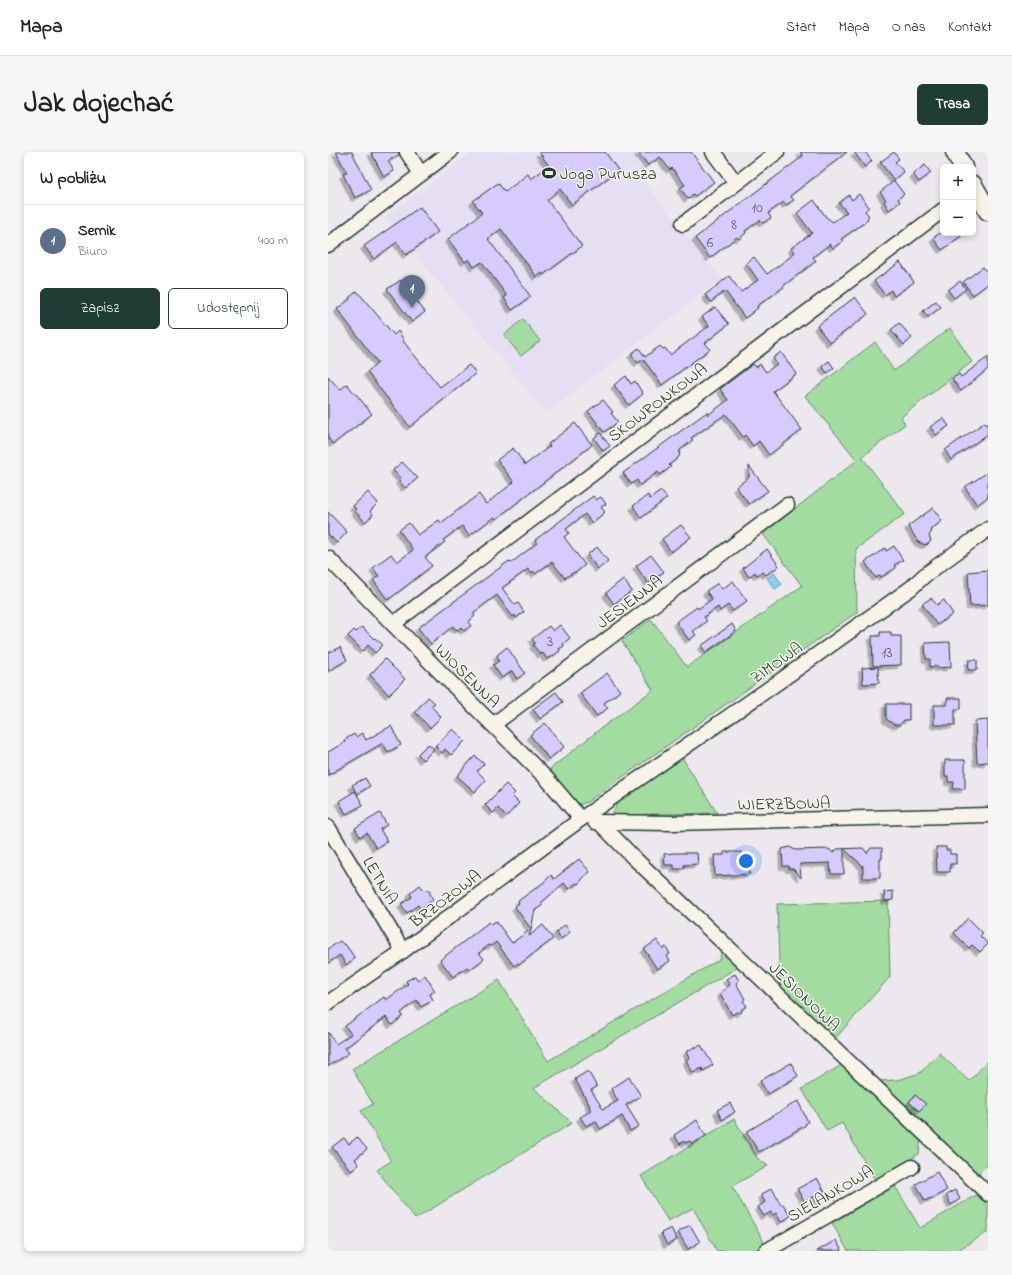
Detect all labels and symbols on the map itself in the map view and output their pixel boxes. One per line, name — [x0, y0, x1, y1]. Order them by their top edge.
place label: Joga Purusza — [560, 162, 657, 189]
sports icon: Joga Purusza — [541, 165, 557, 181]
house number: 10 — [751, 197, 763, 219]
house number: 8 — [731, 214, 737, 236]
house number: 6 — [707, 232, 714, 254]
pin: 1 — [399, 275, 425, 308]
street label: SKOWRONKOWA — [603, 357, 713, 449]
street label: JESIENNA — [592, 569, 668, 635]
house number: 3 — [547, 631, 553, 653]
street label: ZIMOWA — [746, 636, 808, 690]
street label: WIOSENNA — [429, 638, 505, 714]
house number: 13 — [882, 642, 892, 664]
street label: WIERZBOWA — [737, 791, 831, 818]
your location — [736, 851, 756, 871]
street label: LETNIA — [356, 852, 404, 910]
street label: BRZOZOWA — [404, 864, 487, 935]
street label: JESIONOWA — [763, 956, 845, 1038]
street label: SIELANKOWA — [783, 1159, 879, 1229]

